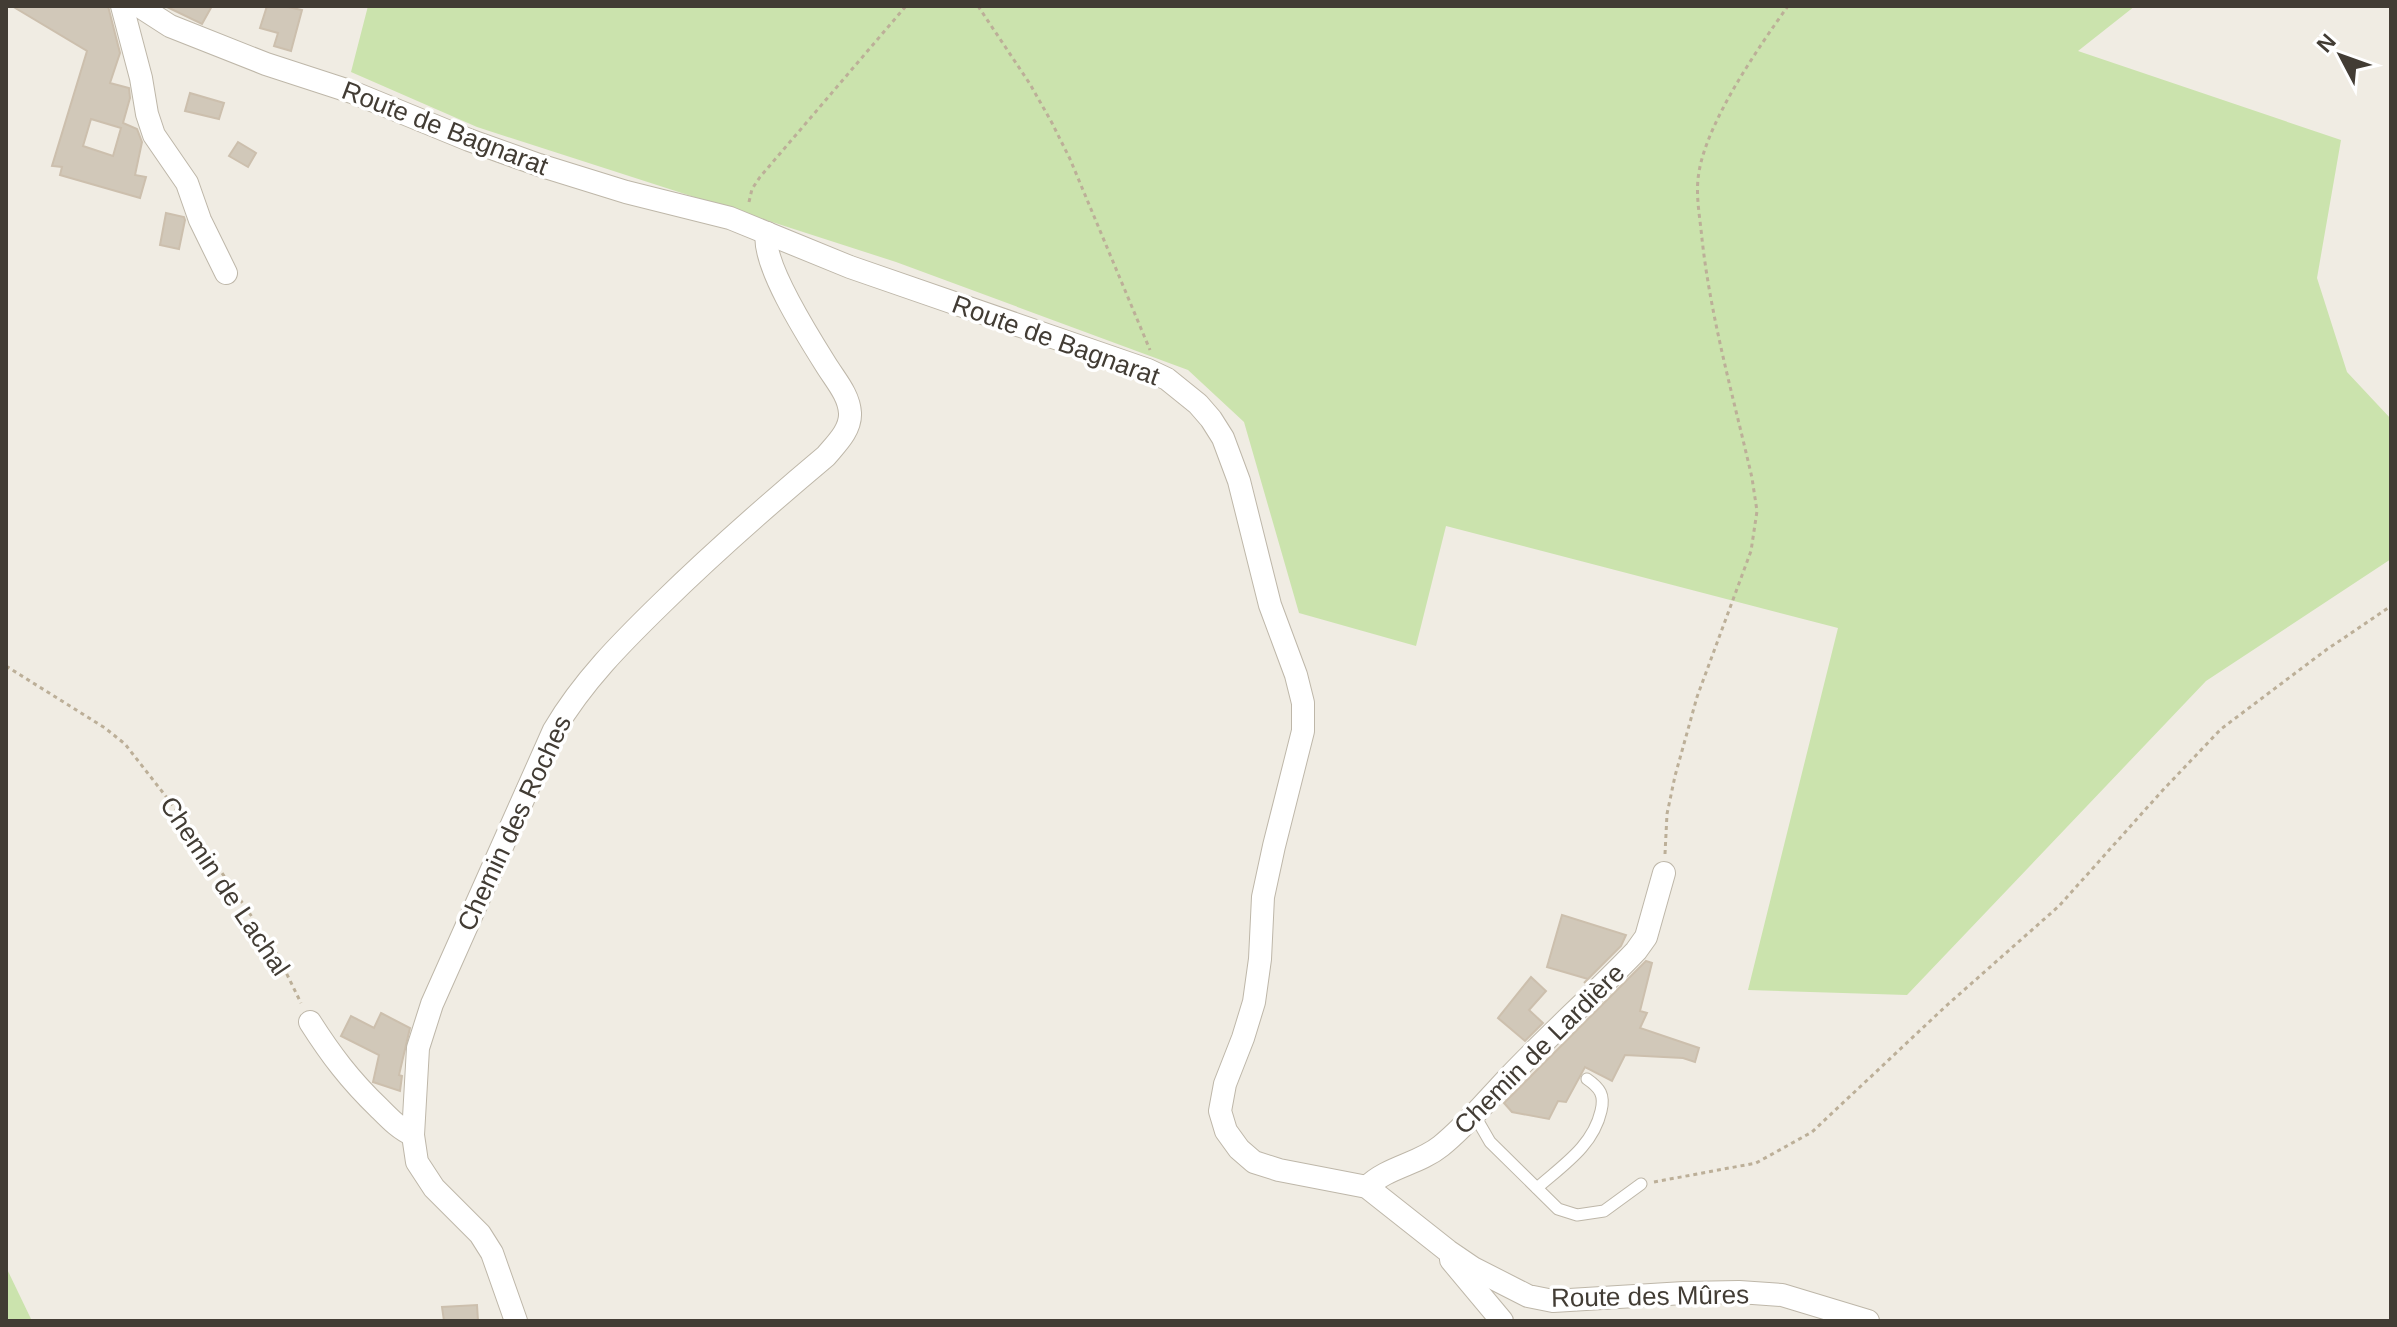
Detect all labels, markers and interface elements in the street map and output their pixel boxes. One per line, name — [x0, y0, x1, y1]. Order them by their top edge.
north arrow — [2301, 16, 2381, 96]
text: N — [2312, 29, 2341, 57]
street label: Route de Bagnarat — [338, 75, 553, 181]
street label: Route de Bagnarat — [948, 289, 1164, 392]
street label: Chemin des Roches — [451, 711, 577, 935]
street label: Chemin de Lachal — [154, 791, 296, 981]
street label: Chemin de Lardière — [1448, 958, 1630, 1140]
street label: Route des Mûres — [1551, 1279, 1749, 1313]

